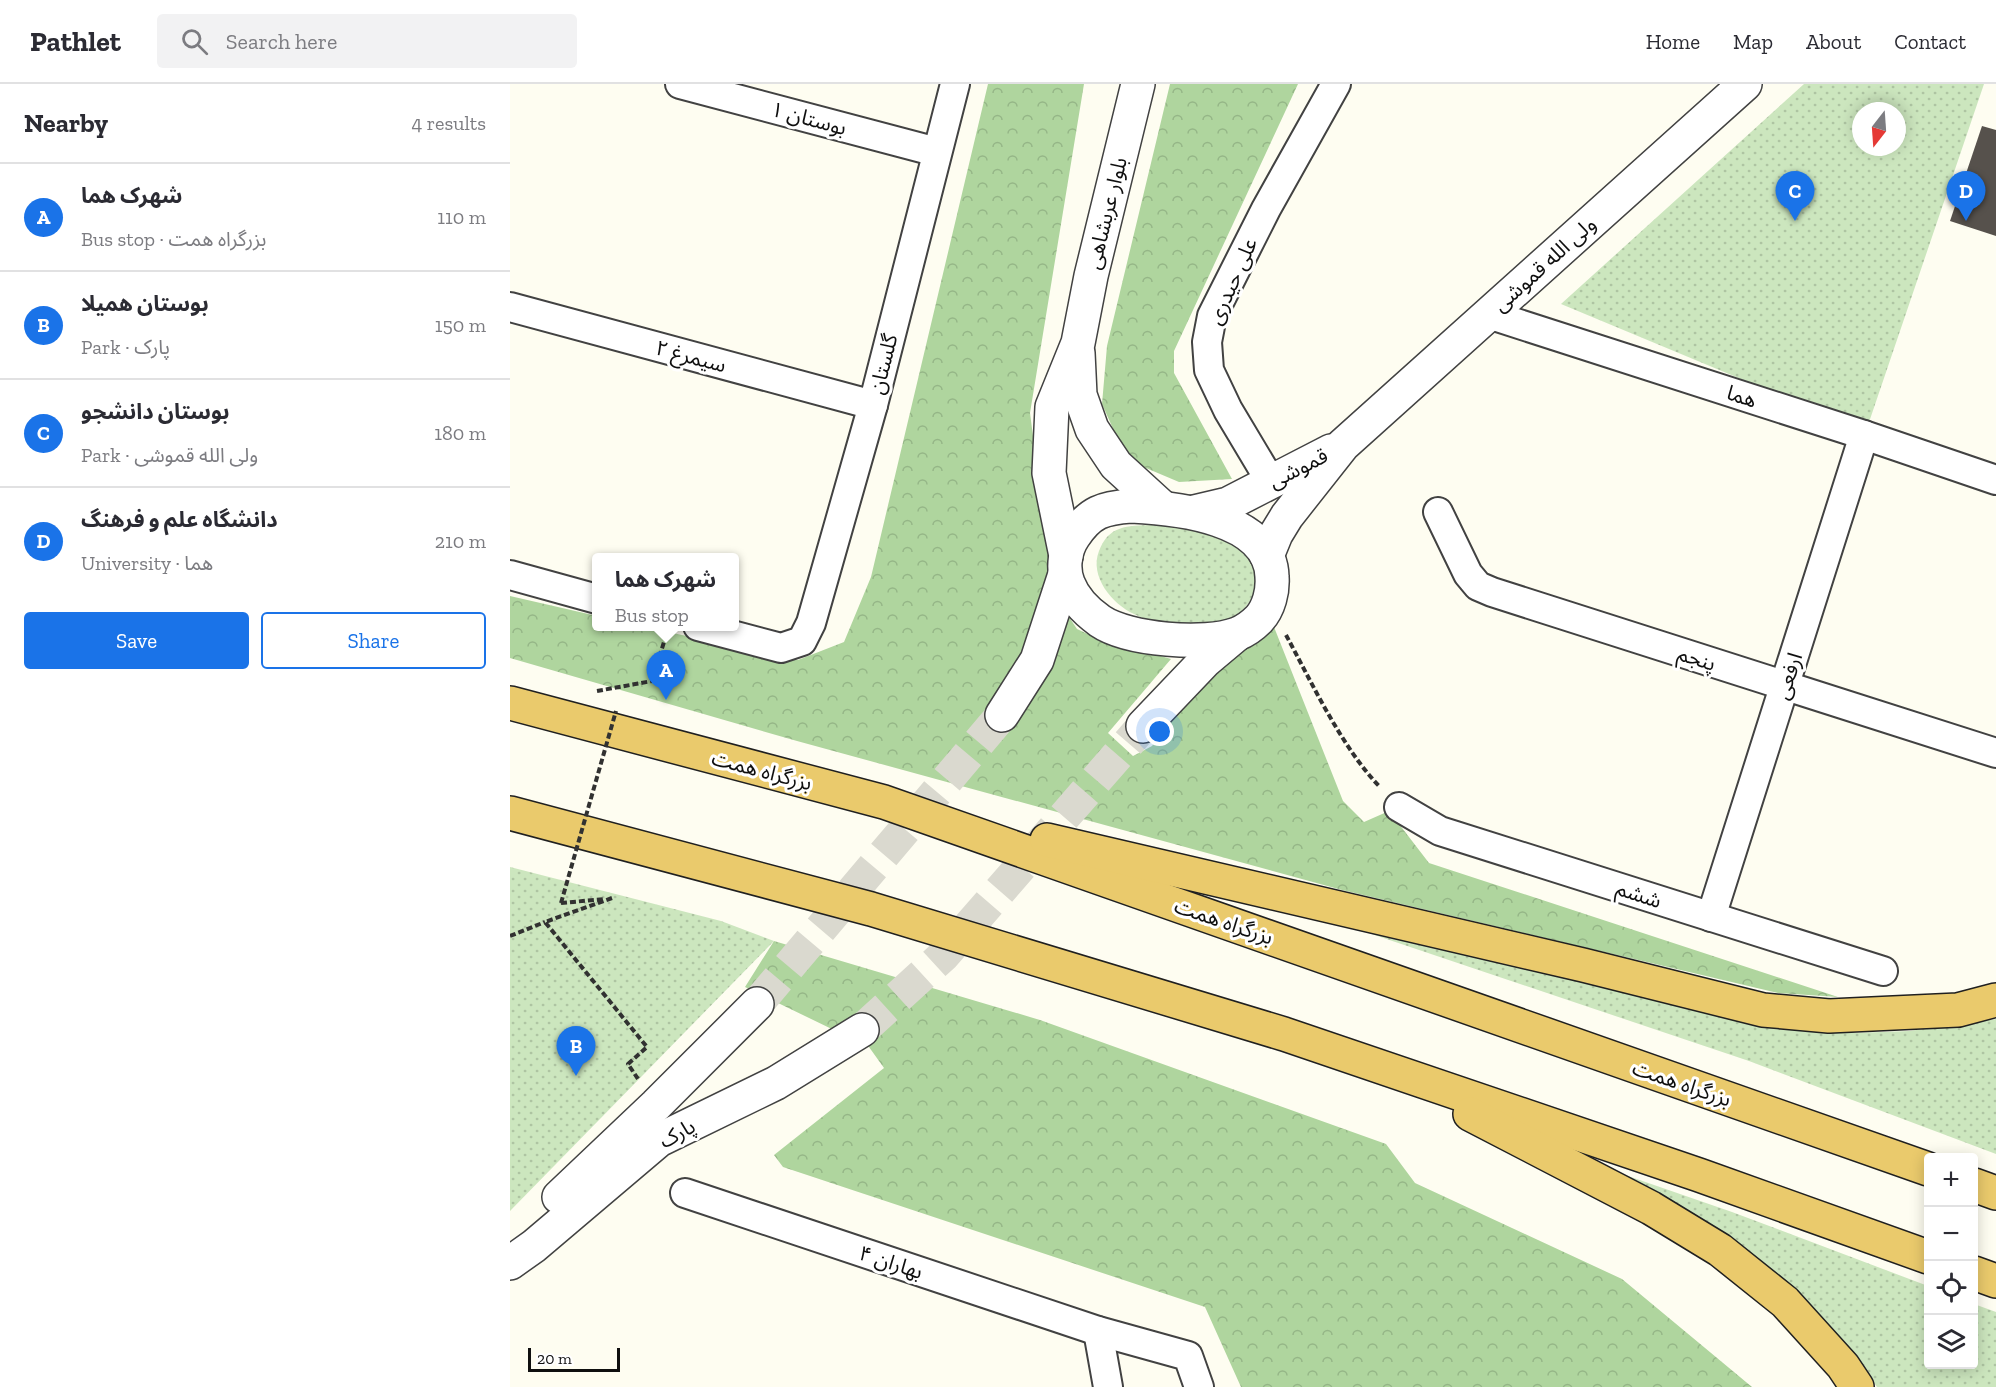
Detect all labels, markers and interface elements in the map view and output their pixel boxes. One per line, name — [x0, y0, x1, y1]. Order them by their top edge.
search box — [157, 14, 577, 68]
text: Pathlet — [30, 25, 121, 58]
icon: search — [178, 25, 211, 58]
text: Search here — [226, 28, 337, 55]
text: Home — [1646, 29, 1700, 54]
text: Map — [1733, 29, 1773, 54]
text: About — [1806, 29, 1861, 54]
text: Contact — [1894, 29, 1966, 54]
street label: بوستان ۱ — [769, 96, 849, 140]
north arrow — [1852, 102, 1906, 156]
text: Nearby — [24, 107, 108, 139]
text: 4 results — [411, 111, 486, 135]
street label: بلوار عربشاهی — [1080, 154, 1132, 272]
pin: C — [1776, 172, 1814, 221]
pin: D — [1946, 172, 1986, 221]
text: شهرک هما — [81, 182, 182, 209]
text: A — [37, 205, 50, 229]
text: 110 m — [437, 205, 486, 229]
street label: ولی الله قموشی — [1487, 211, 1601, 317]
text: Bus stop · بزرگراه همت — [81, 227, 266, 251]
street label: علی حیدری — [1202, 234, 1262, 328]
text: بوستان همیلا — [81, 290, 209, 317]
text: B — [37, 313, 50, 337]
text: 150 m — [435, 313, 486, 337]
street label: گلستان — [863, 331, 903, 397]
text: Park · پارک — [81, 335, 170, 359]
street label: سیمرغ ۲ — [652, 335, 729, 380]
street label: هما — [1724, 379, 1760, 413]
text: بوستان دانشجو — [81, 398, 230, 425]
text: C — [37, 421, 50, 445]
text: 180 m — [434, 421, 486, 445]
street label: قموشی — [1264, 442, 1332, 494]
text: Park · ولی الله قموشی — [81, 443, 258, 467]
text: دانشگاه علم و فرهنگ — [81, 506, 278, 533]
text: D — [37, 529, 50, 553]
text: 210 m — [435, 529, 486, 553]
text: University · هما — [81, 551, 213, 575]
popup — [592, 553, 739, 631]
text: شهرک هما — [615, 566, 716, 593]
text: Bus stop — [615, 603, 689, 627]
button: Save — [24, 612, 249, 669]
button: Share — [261, 612, 486, 669]
street label: پنجم — [1674, 640, 1719, 679]
street label: ارفعی — [1769, 649, 1807, 703]
pin: A — [646, 650, 686, 700]
your location — [1145, 717, 1174, 746]
street label: بزرگراه همت — [709, 745, 815, 795]
street label: ششم — [1612, 875, 1665, 916]
street label: بزرگراه همت — [1171, 892, 1277, 950]
pin: B — [556, 1026, 596, 1076]
street label: بزرگراه همت — [1629, 1054, 1735, 1112]
street label: پارک — [654, 1113, 700, 1154]
map controls — [1924, 1153, 1978, 1369]
button: + — [1924, 1153, 1978, 1207]
button: − — [1924, 1207, 1978, 1261]
street label: بهاران ۴ — [856, 1240, 926, 1284]
button: locate — [1924, 1261, 1978, 1315]
button: layers — [1924, 1315, 1978, 1369]
scale bar — [528, 1345, 620, 1372]
text: 20 m — [537, 1349, 572, 1368]

